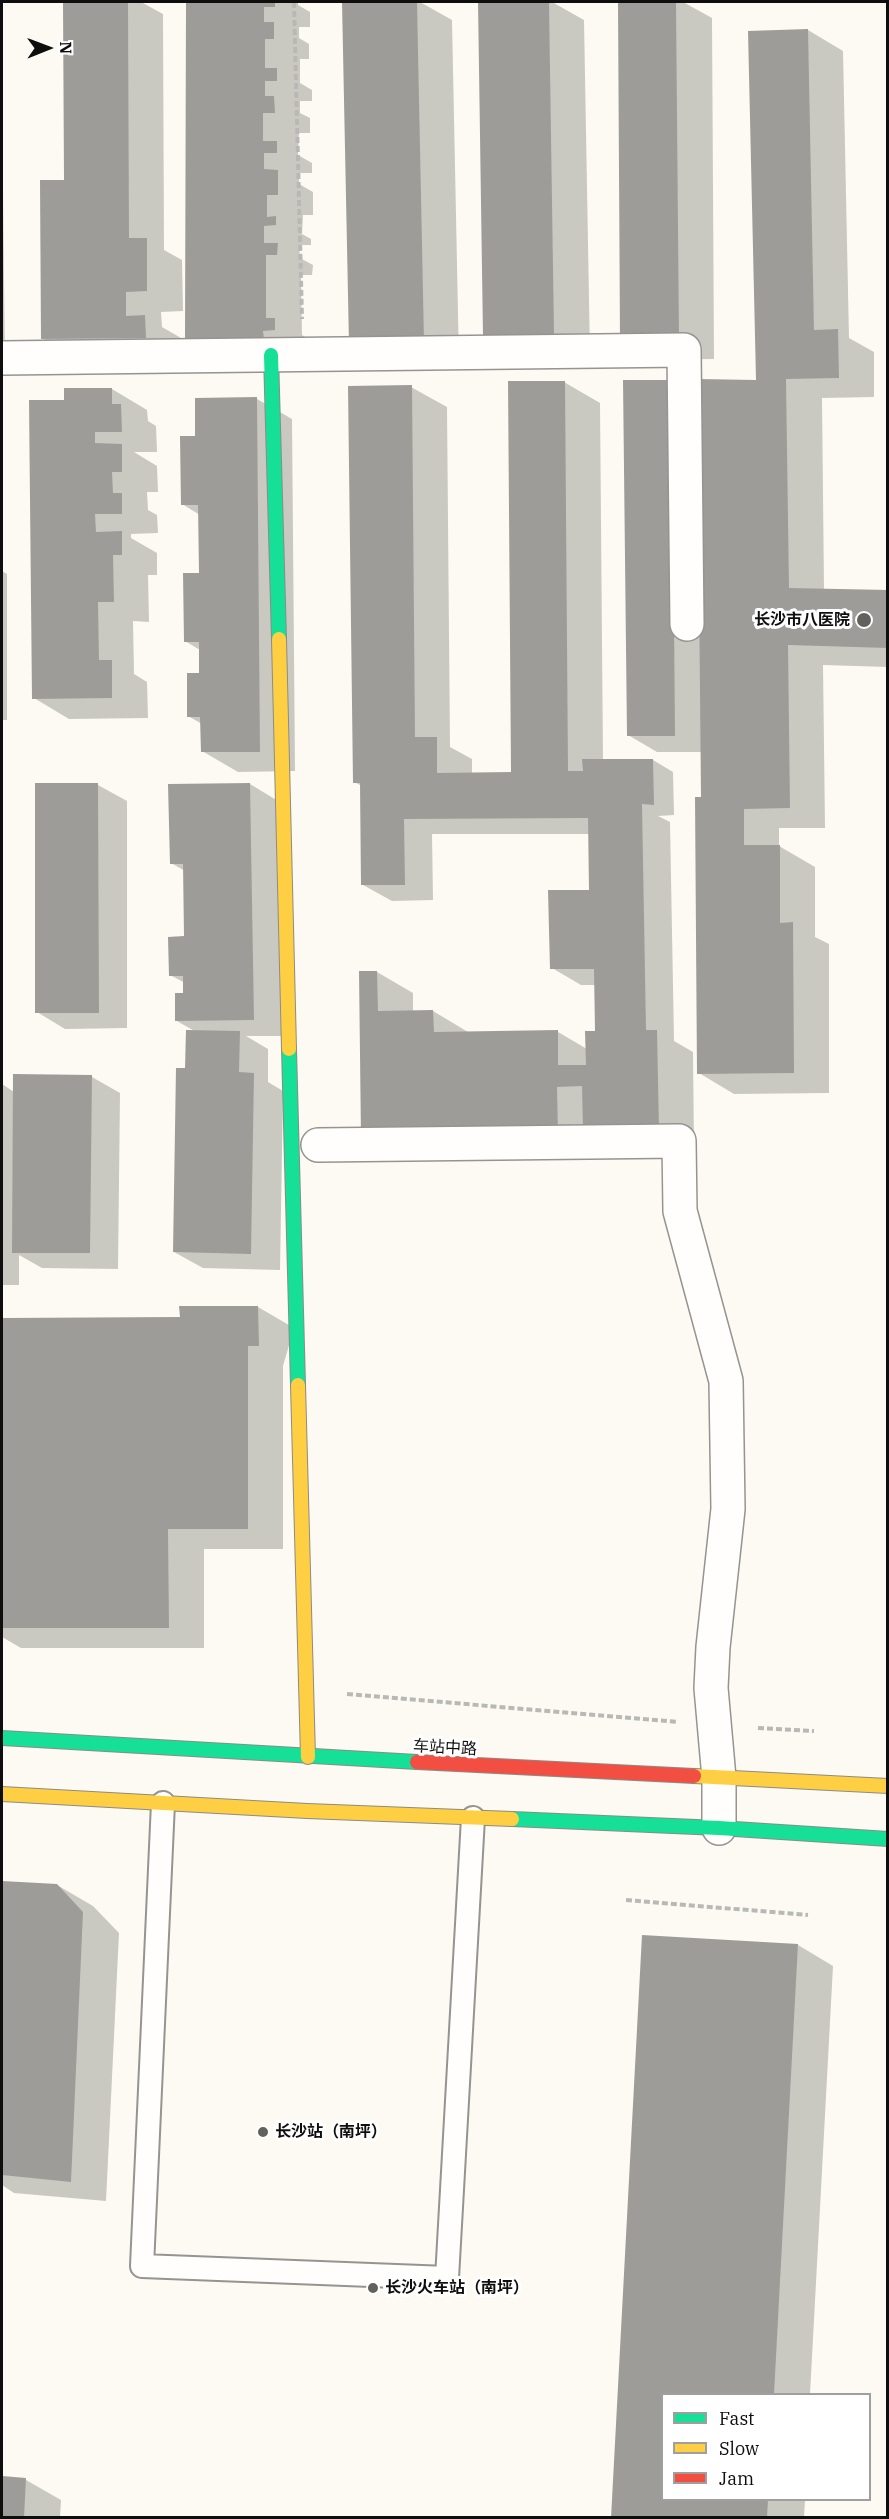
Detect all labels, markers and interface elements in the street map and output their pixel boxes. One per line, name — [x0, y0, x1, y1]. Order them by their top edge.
north arrow — [18, 18, 78, 78]
text: N — [56, 41, 76, 54]
place label: 长沙市八医院 — [754, 610, 850, 630]
marker: 长沙市八医院 — [855, 611, 873, 629]
street label: 车站中路 — [413, 1737, 477, 1759]
place label: 长沙站（南坪） — [275, 2122, 387, 2142]
marker: 长沙站（南坪） — [256, 2125, 270, 2139]
place label: 长沙火车站（南坪） — [385, 2278, 529, 2298]
marker: 长沙火车站（南坪） — [366, 2281, 380, 2295]
legend — [661, 2393, 871, 2501]
text: Fast — [719, 2407, 754, 2430]
text: Slow — [719, 2437, 759, 2460]
text: Jam — [719, 2467, 754, 2490]

